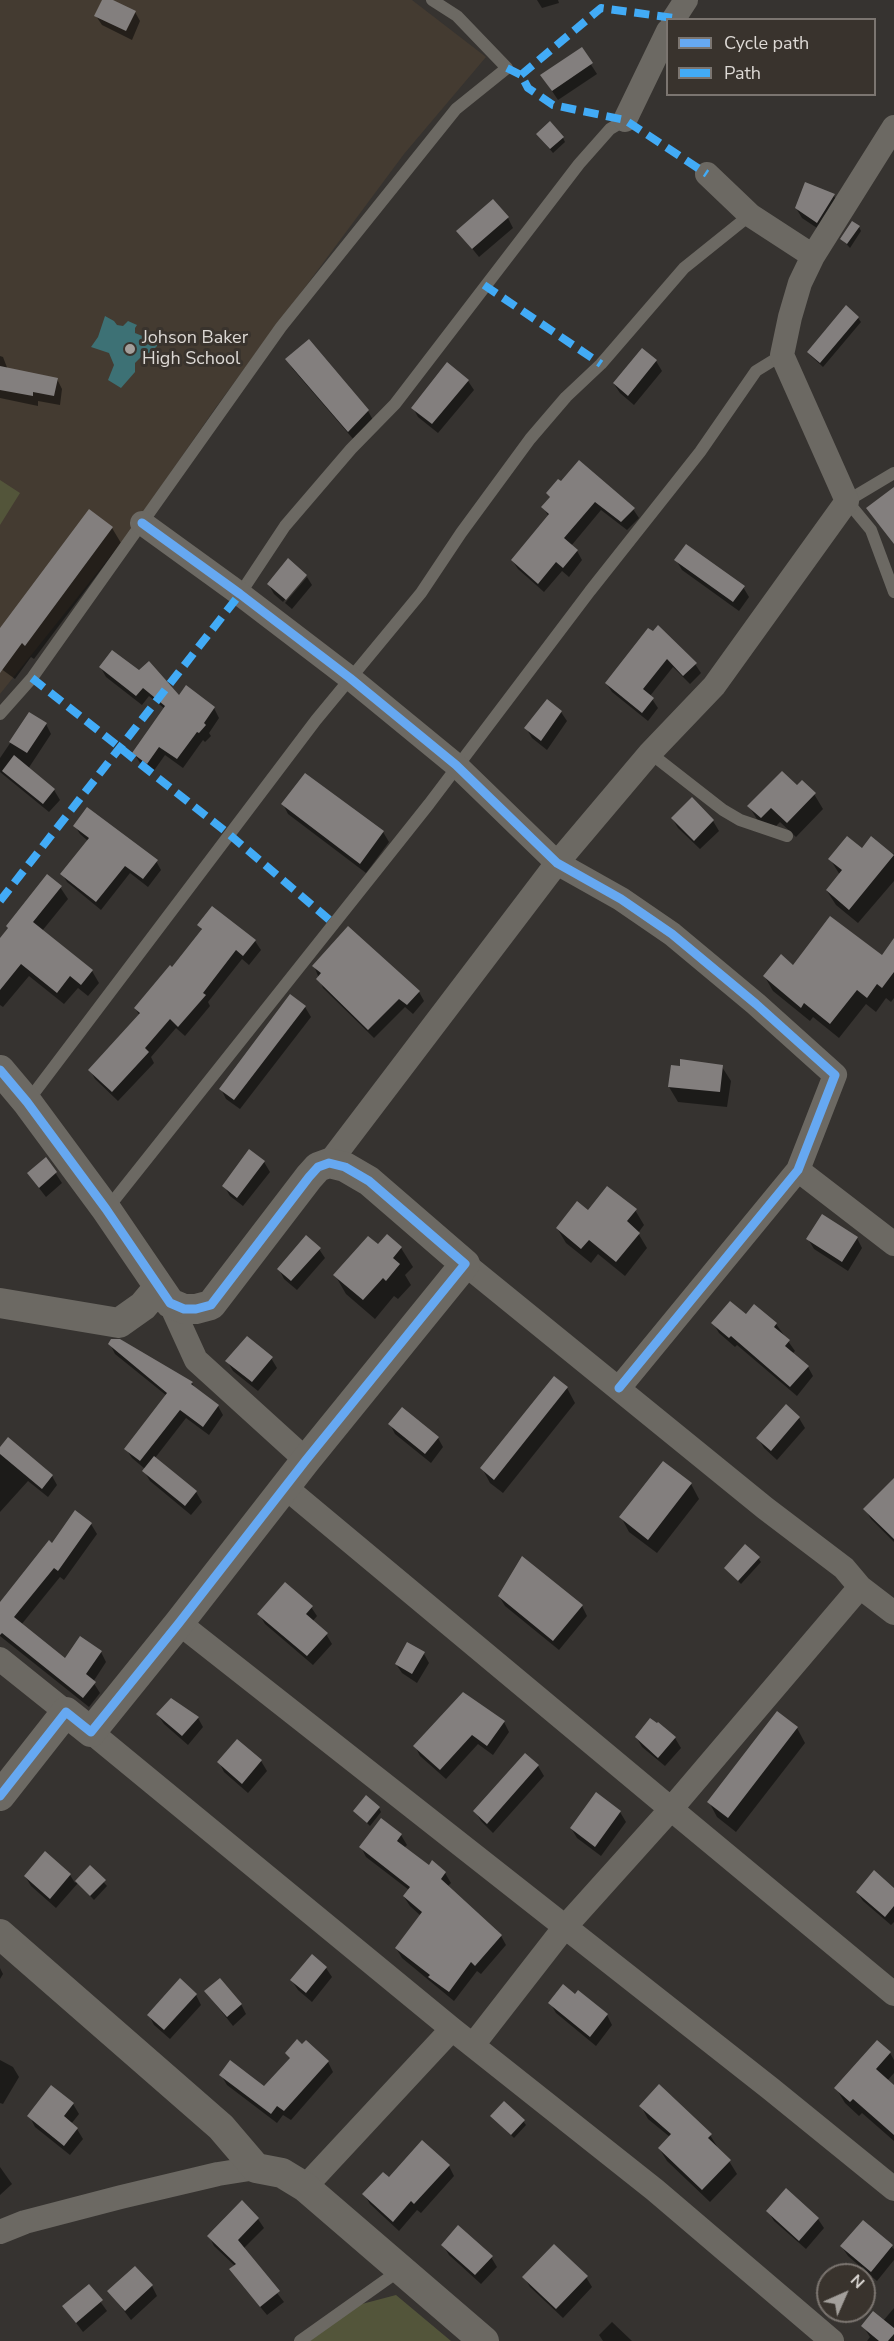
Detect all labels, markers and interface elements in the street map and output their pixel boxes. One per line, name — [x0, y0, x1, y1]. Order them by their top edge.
legend — [666, 18, 876, 96]
text: Cycle path — [724, 31, 809, 55]
text: Path — [724, 61, 761, 85]
place label: Johson Baker High School — [142, 328, 248, 370]
marker: Johson Baker High School — [123, 342, 137, 356]
north arrow — [816, 2263, 876, 2323]
text: N — [845, 2270, 869, 2294]

